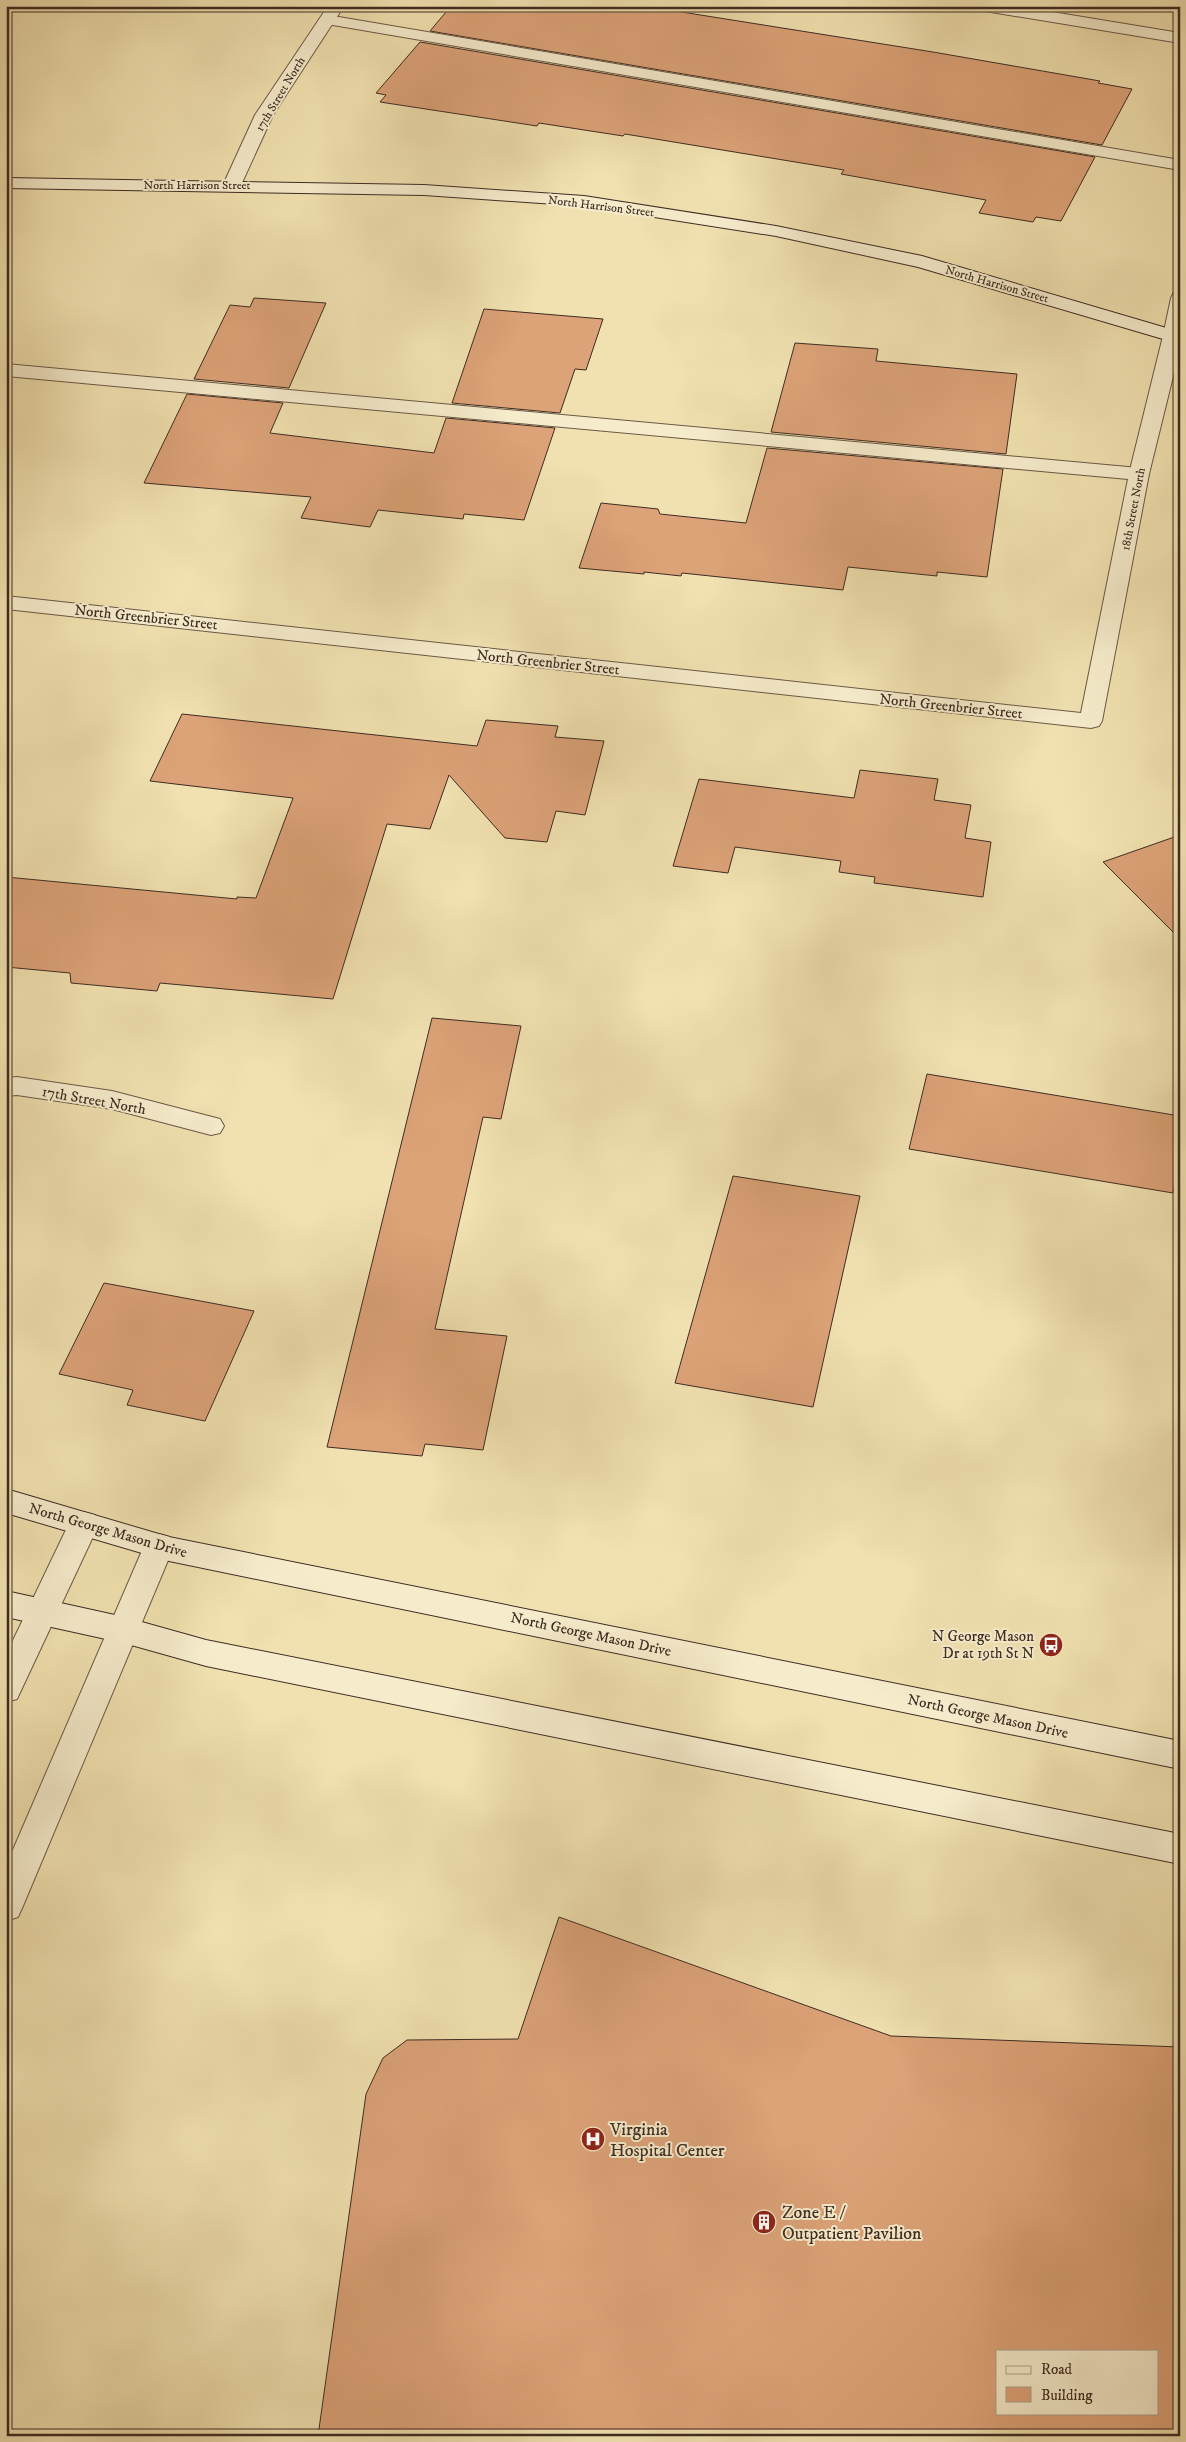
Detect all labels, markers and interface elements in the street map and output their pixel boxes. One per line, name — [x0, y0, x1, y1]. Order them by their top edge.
street label: 17th Street North — [252, 54, 309, 134]
street label: North Harrison Street — [144, 178, 251, 193]
street label: North Harrison Street — [547, 193, 655, 220]
street label: North Harrison Street — [943, 263, 1050, 306]
street label: 18th Street North — [1118, 466, 1149, 552]
street label: North Greenbrier Street — [73, 601, 219, 634]
street label: North Greenbrier Street — [475, 646, 621, 679]
street label: North Greenbrier Street — [878, 690, 1024, 723]
street label: 17th Street North — [40, 1082, 148, 1119]
street label: North George Mason Drive — [27, 1499, 189, 1562]
street label: North George Mason Drive — [509, 1608, 673, 1661]
place label: N George Mason Dr at 19th St N — [932, 1627, 1034, 1663]
bus stop icon: N George Mason Dr at 19th St N — [1038, 1632, 1064, 1658]
street label: North George Mason Drive — [906, 1690, 1070, 1743]
place label: Virginia Hospital Center — [609, 2119, 725, 2162]
hospital icon: Virginia Hospital Center — [580, 2126, 606, 2152]
place label: Zone E / Outpatient Pavilion — [782, 2202, 922, 2245]
building icon: Zone E / Outpatient Pavilion — [751, 2209, 777, 2235]
legend — [996, 2350, 1158, 2414]
text: Road — [1041, 2360, 1073, 2379]
text: Building — [1041, 2386, 1093, 2405]

